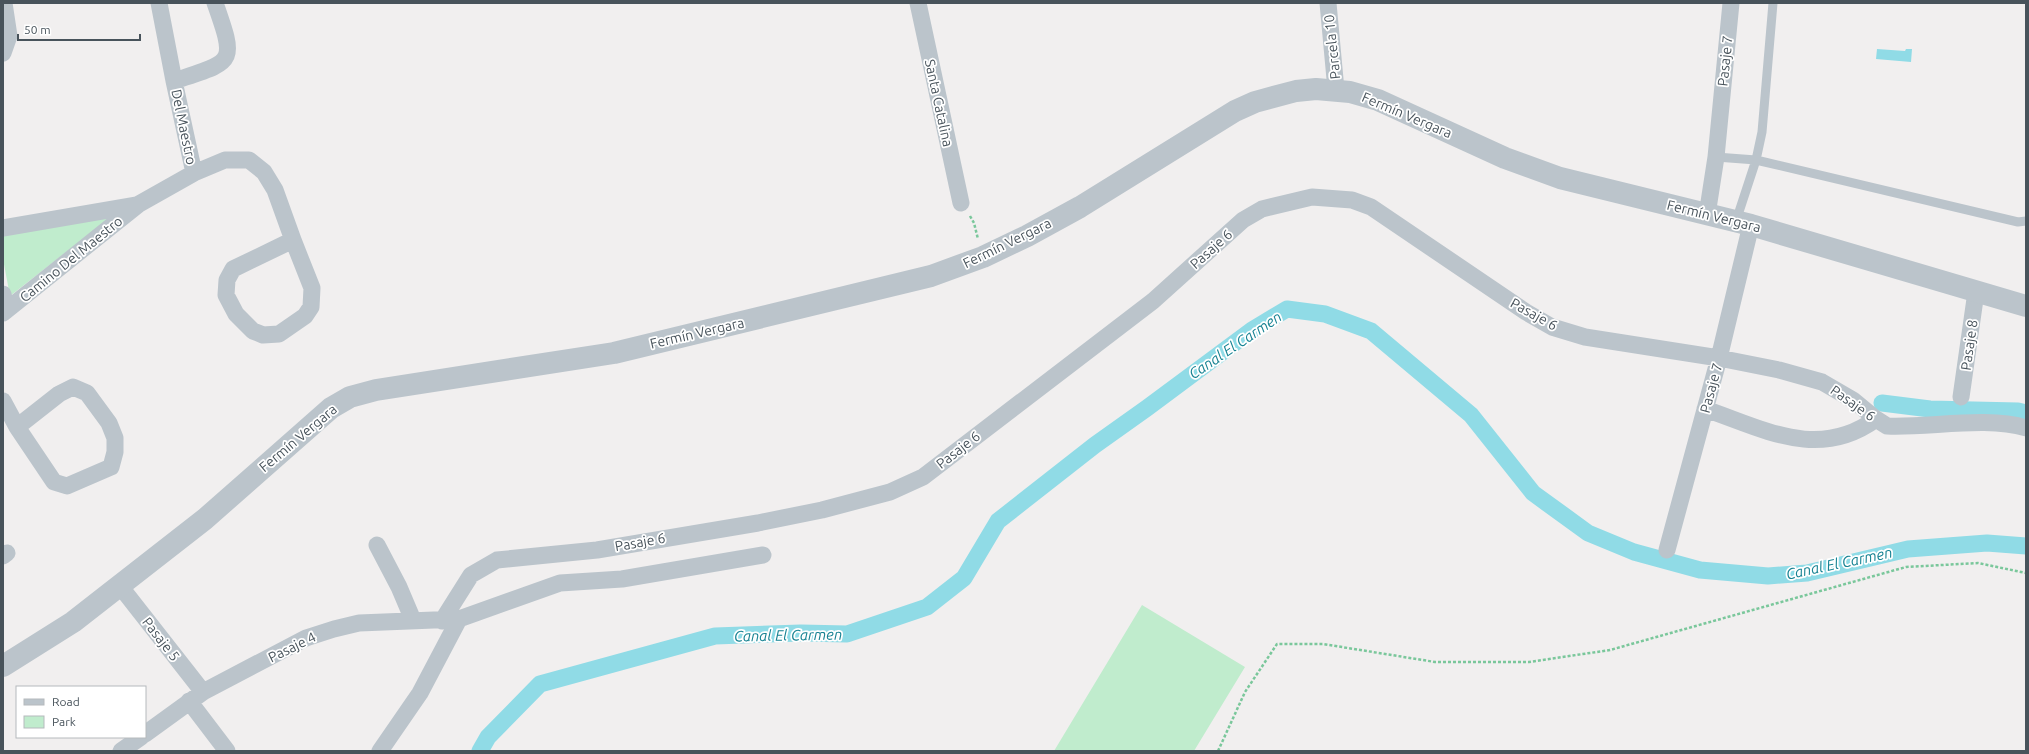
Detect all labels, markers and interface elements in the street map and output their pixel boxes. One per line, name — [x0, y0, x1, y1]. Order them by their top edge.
street label: Parcela 10 — [1321, 14, 1343, 80]
scale bar — [18, 16, 140, 42]
text: 50 m — [24, 23, 51, 36]
street label: Pasaje 7 — [1714, 35, 1736, 87]
street label: Santa Catalina — [922, 58, 956, 148]
street label: Del Maestro — [168, 88, 200, 166]
street label: Fermín Vergara — [1360, 89, 1454, 141]
street label: Fermín Vergara — [1665, 197, 1763, 235]
street label: Camino Del Maestro — [16, 213, 126, 305]
street label: Fermín Vergara — [960, 215, 1054, 271]
street label: Pasaje 6 — [1187, 226, 1235, 272]
street label: Pasaje 6 — [1508, 295, 1560, 333]
water label: Canal El Carmen — [1185, 308, 1285, 382]
street label: Fermín Vergara — [648, 314, 746, 352]
street label: Pasaje 8 — [1958, 319, 1980, 371]
street label: Pasaje 7 — [1697, 361, 1725, 415]
street label: Pasaje 6 — [1828, 382, 1879, 424]
street label: Fermín Vergara — [256, 401, 340, 475]
street label: Pasaje 6 — [933, 428, 983, 472]
street label: Pasaje 6 — [614, 530, 667, 554]
water label: Canal El Carmen — [1784, 543, 1894, 583]
street label: Pasaje 5 — [139, 614, 183, 664]
water label: Canal El Carmen — [734, 626, 842, 644]
street label: Pasaje 4 — [266, 629, 318, 665]
legend — [16, 686, 146, 738]
text: Road — [52, 695, 80, 708]
text: Park — [52, 715, 76, 728]

